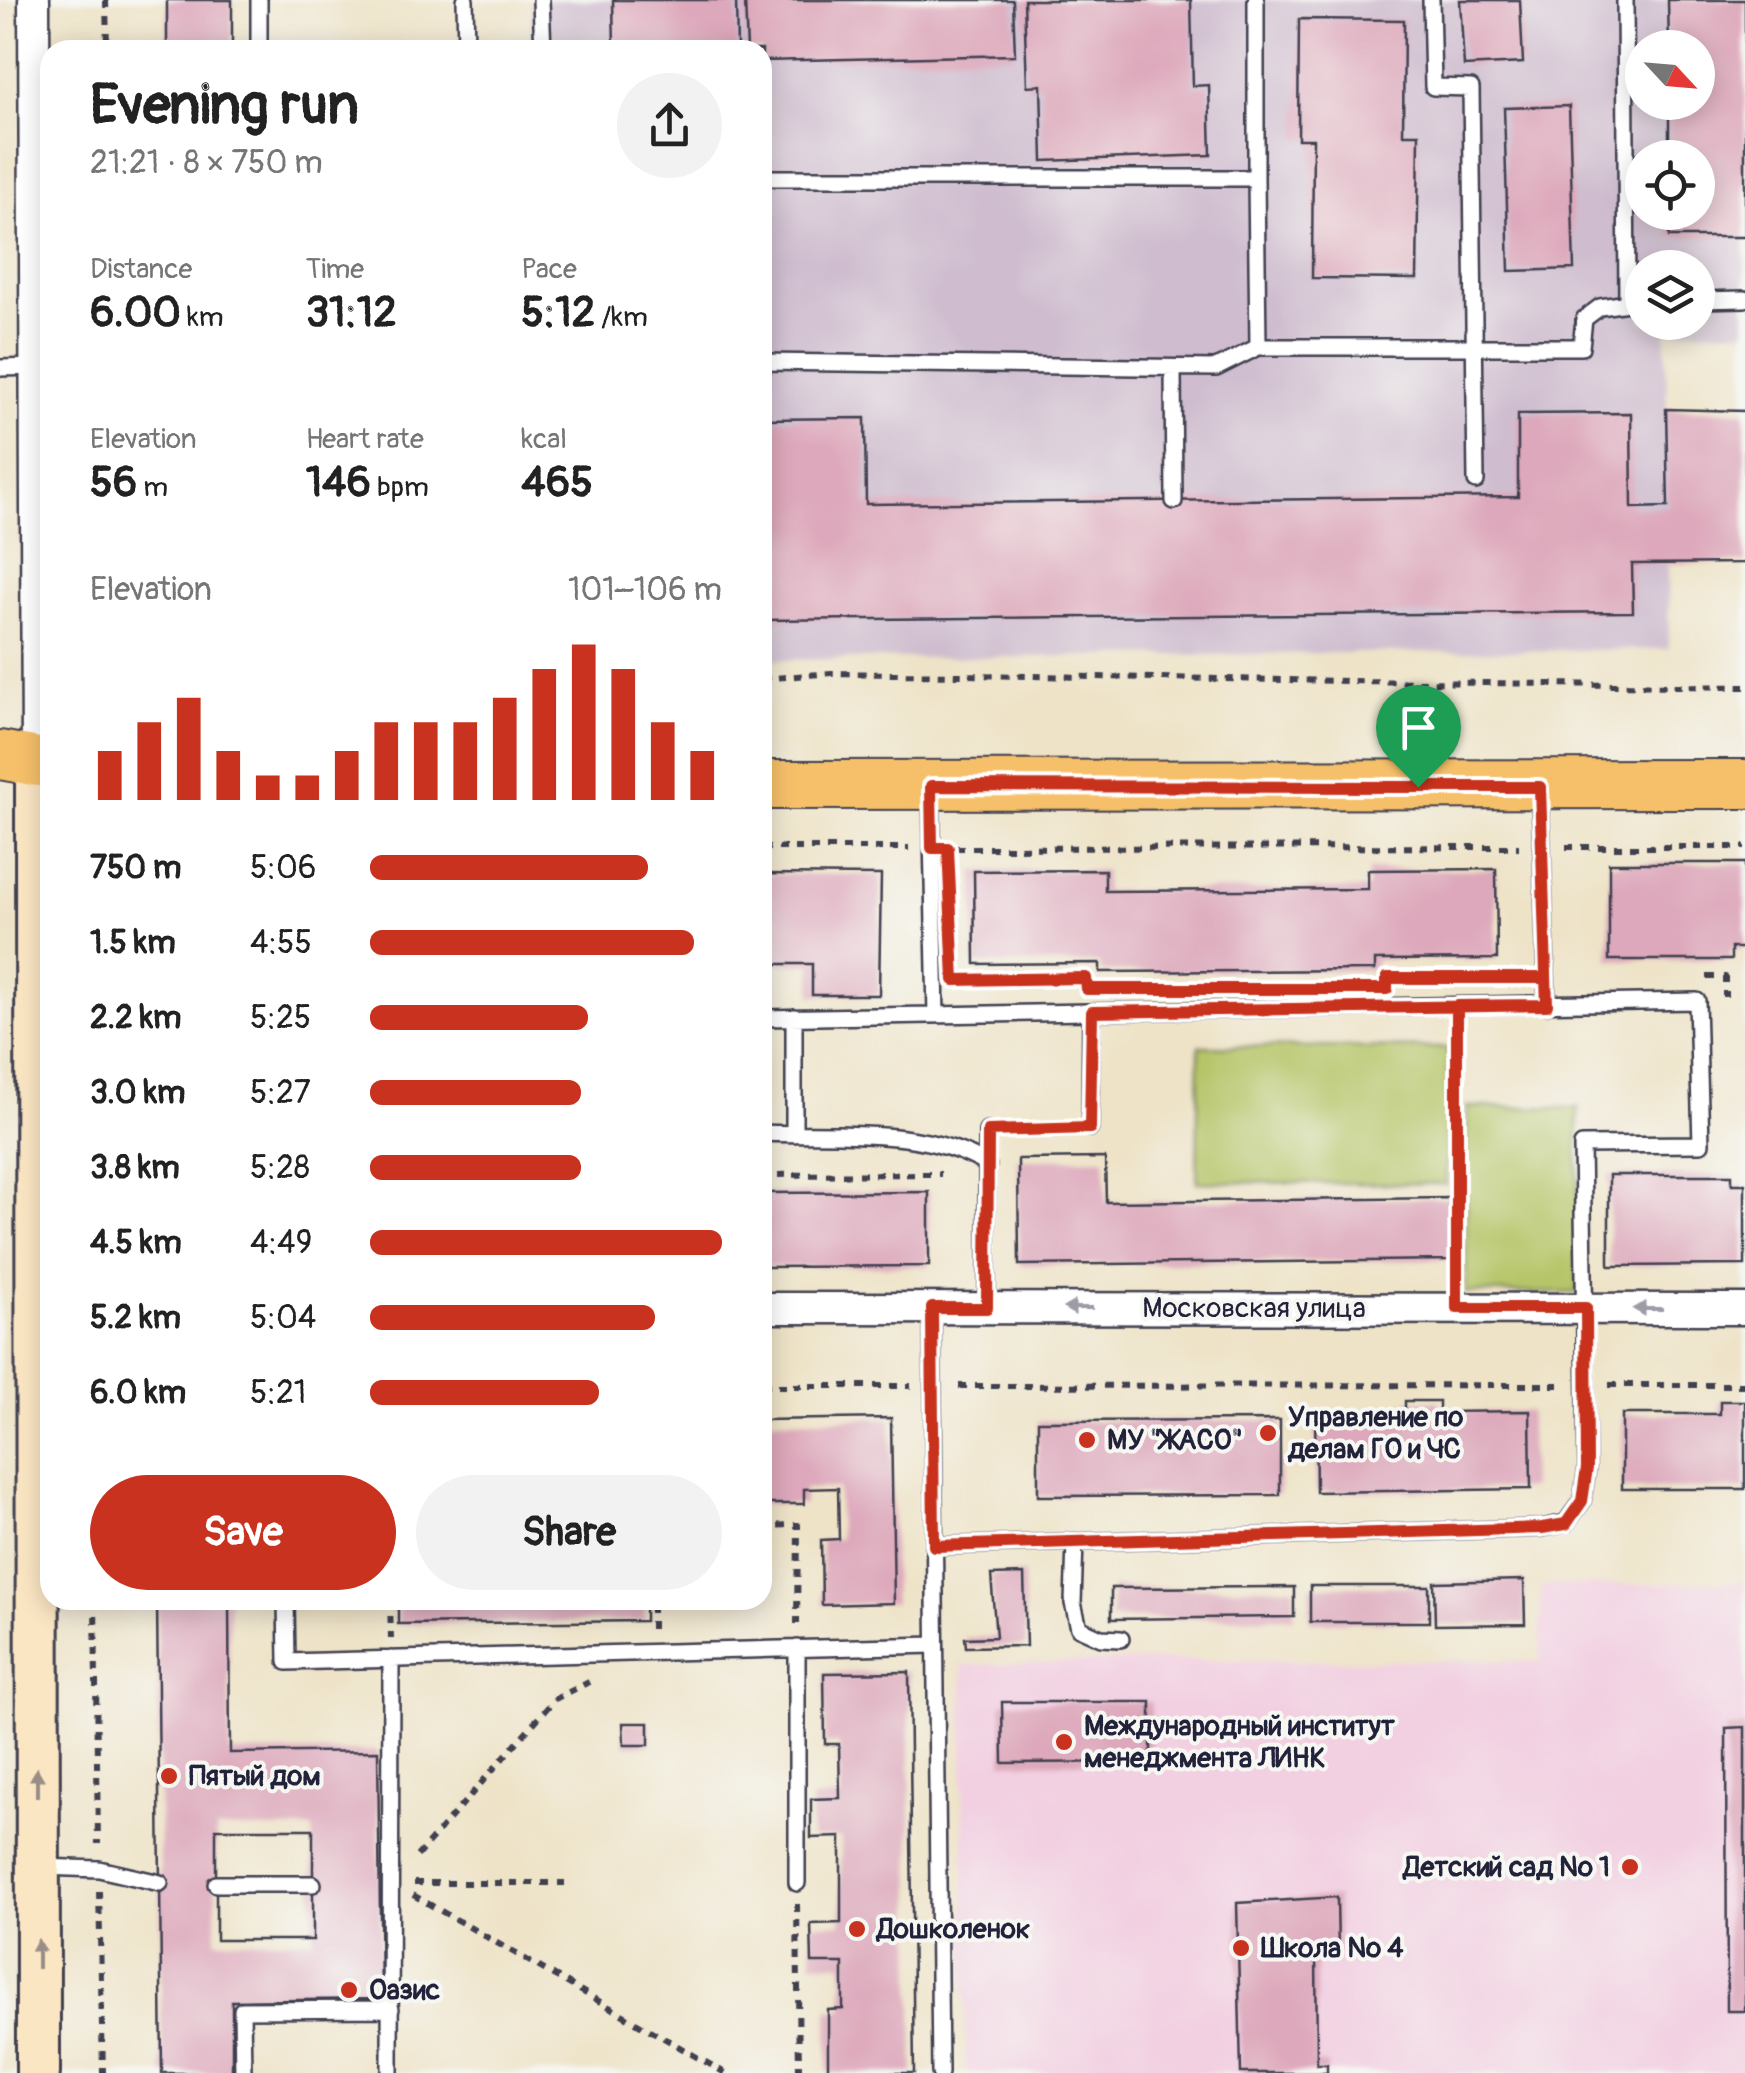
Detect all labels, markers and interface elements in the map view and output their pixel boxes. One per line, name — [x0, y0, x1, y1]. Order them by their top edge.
north arrow — [1625, 30, 1715, 120]
map controls — [1625, 30, 1715, 340]
text: Evening run — [90, 71, 359, 140]
button: share — [617, 73, 722, 178]
button: locate — [1625, 140, 1715, 230]
text: 21:21 · 8 × 750 m — [90, 143, 323, 183]
button: layers — [1625, 250, 1715, 340]
text: Distance — [90, 252, 192, 287]
text: Time — [306, 252, 364, 287]
text: Pace — [521, 252, 577, 287]
text: 6.00 — [90, 287, 181, 339]
text: 31:12 — [306, 287, 397, 339]
text: 5:12 — [521, 287, 595, 339]
text: km — [181, 300, 224, 335]
text: /km — [595, 300, 648, 335]
text: Elevation — [90, 422, 197, 457]
text: Heart rate — [306, 422, 424, 457]
text: kcal — [521, 422, 567, 457]
text: 56 — [90, 457, 137, 509]
text: 146 — [306, 457, 371, 509]
text: 465 — [521, 457, 593, 509]
text: m — [137, 470, 168, 505]
text: bpm — [371, 470, 429, 505]
text: Elevation — [90, 570, 212, 610]
text: 101–106 m — [568, 570, 722, 610]
pin — [1376, 685, 1461, 788]
icon: arrive — [1391, 700, 1446, 755]
text: 750 m — [90, 848, 182, 888]
text: 5:06 — [250, 848, 316, 888]
text: 1.5 km — [90, 923, 176, 963]
text: 4:55 — [250, 923, 312, 963]
text: 2.2 km — [90, 998, 182, 1038]
text: 5:25 — [250, 998, 311, 1038]
text: 3.0 km — [90, 1073, 185, 1113]
text: 5:27 — [250, 1073, 311, 1113]
text: 3.8 km — [90, 1148, 180, 1188]
text: 5:28 — [250, 1148, 310, 1188]
text: 4.5 km — [90, 1223, 182, 1263]
text: 4:49 — [250, 1223, 312, 1263]
street label: Московская улица — [1142, 1291, 1366, 1326]
text: 5.2 km — [90, 1298, 181, 1338]
text: 5:04 — [250, 1298, 316, 1338]
one-way arrow — [1061, 1300, 1093, 1316]
one-way arrow — [1631, 1301, 1663, 1317]
text: 6.0 km — [90, 1373, 186, 1413]
text: 5:21 — [250, 1373, 306, 1413]
place label: Управление по делам ГО и ЧС — [1287, 1400, 1463, 1467]
marker: Управление по делам ГО и ЧС — [1257, 1422, 1279, 1444]
place label: МУ "ЖАСО" — [1107, 1423, 1243, 1458]
marker: МУ "ЖАСО" — [1076, 1429, 1098, 1451]
button: Save — [90, 1475, 396, 1590]
button: Share — [416, 1475, 722, 1590]
place label: Международный институт менеджмента ЛИНК — [1084, 1709, 1396, 1776]
marker: Международный институт менеджмента ЛИНК — [1053, 1731, 1075, 1753]
place label: Пятый дом — [189, 1759, 321, 1794]
marker: Пятый дом — [158, 1765, 180, 1787]
one-way arrow — [29, 1767, 45, 1799]
place label: Детский сад № 1 — [1402, 1850, 1610, 1885]
marker: Детский сад № 1 — [1619, 1856, 1641, 1878]
place label: Дошколенок — [875, 1912, 1030, 1947]
marker: Дошколенок — [846, 1918, 868, 1940]
place label: Школа № 4 — [1260, 1931, 1404, 1966]
marker: Школа № 4 — [1230, 1937, 1252, 1959]
one-way arrow — [30, 1938, 46, 1970]
place label: Оазис — [369, 1973, 440, 2008]
marker: Оазис — [338, 1979, 360, 2001]

